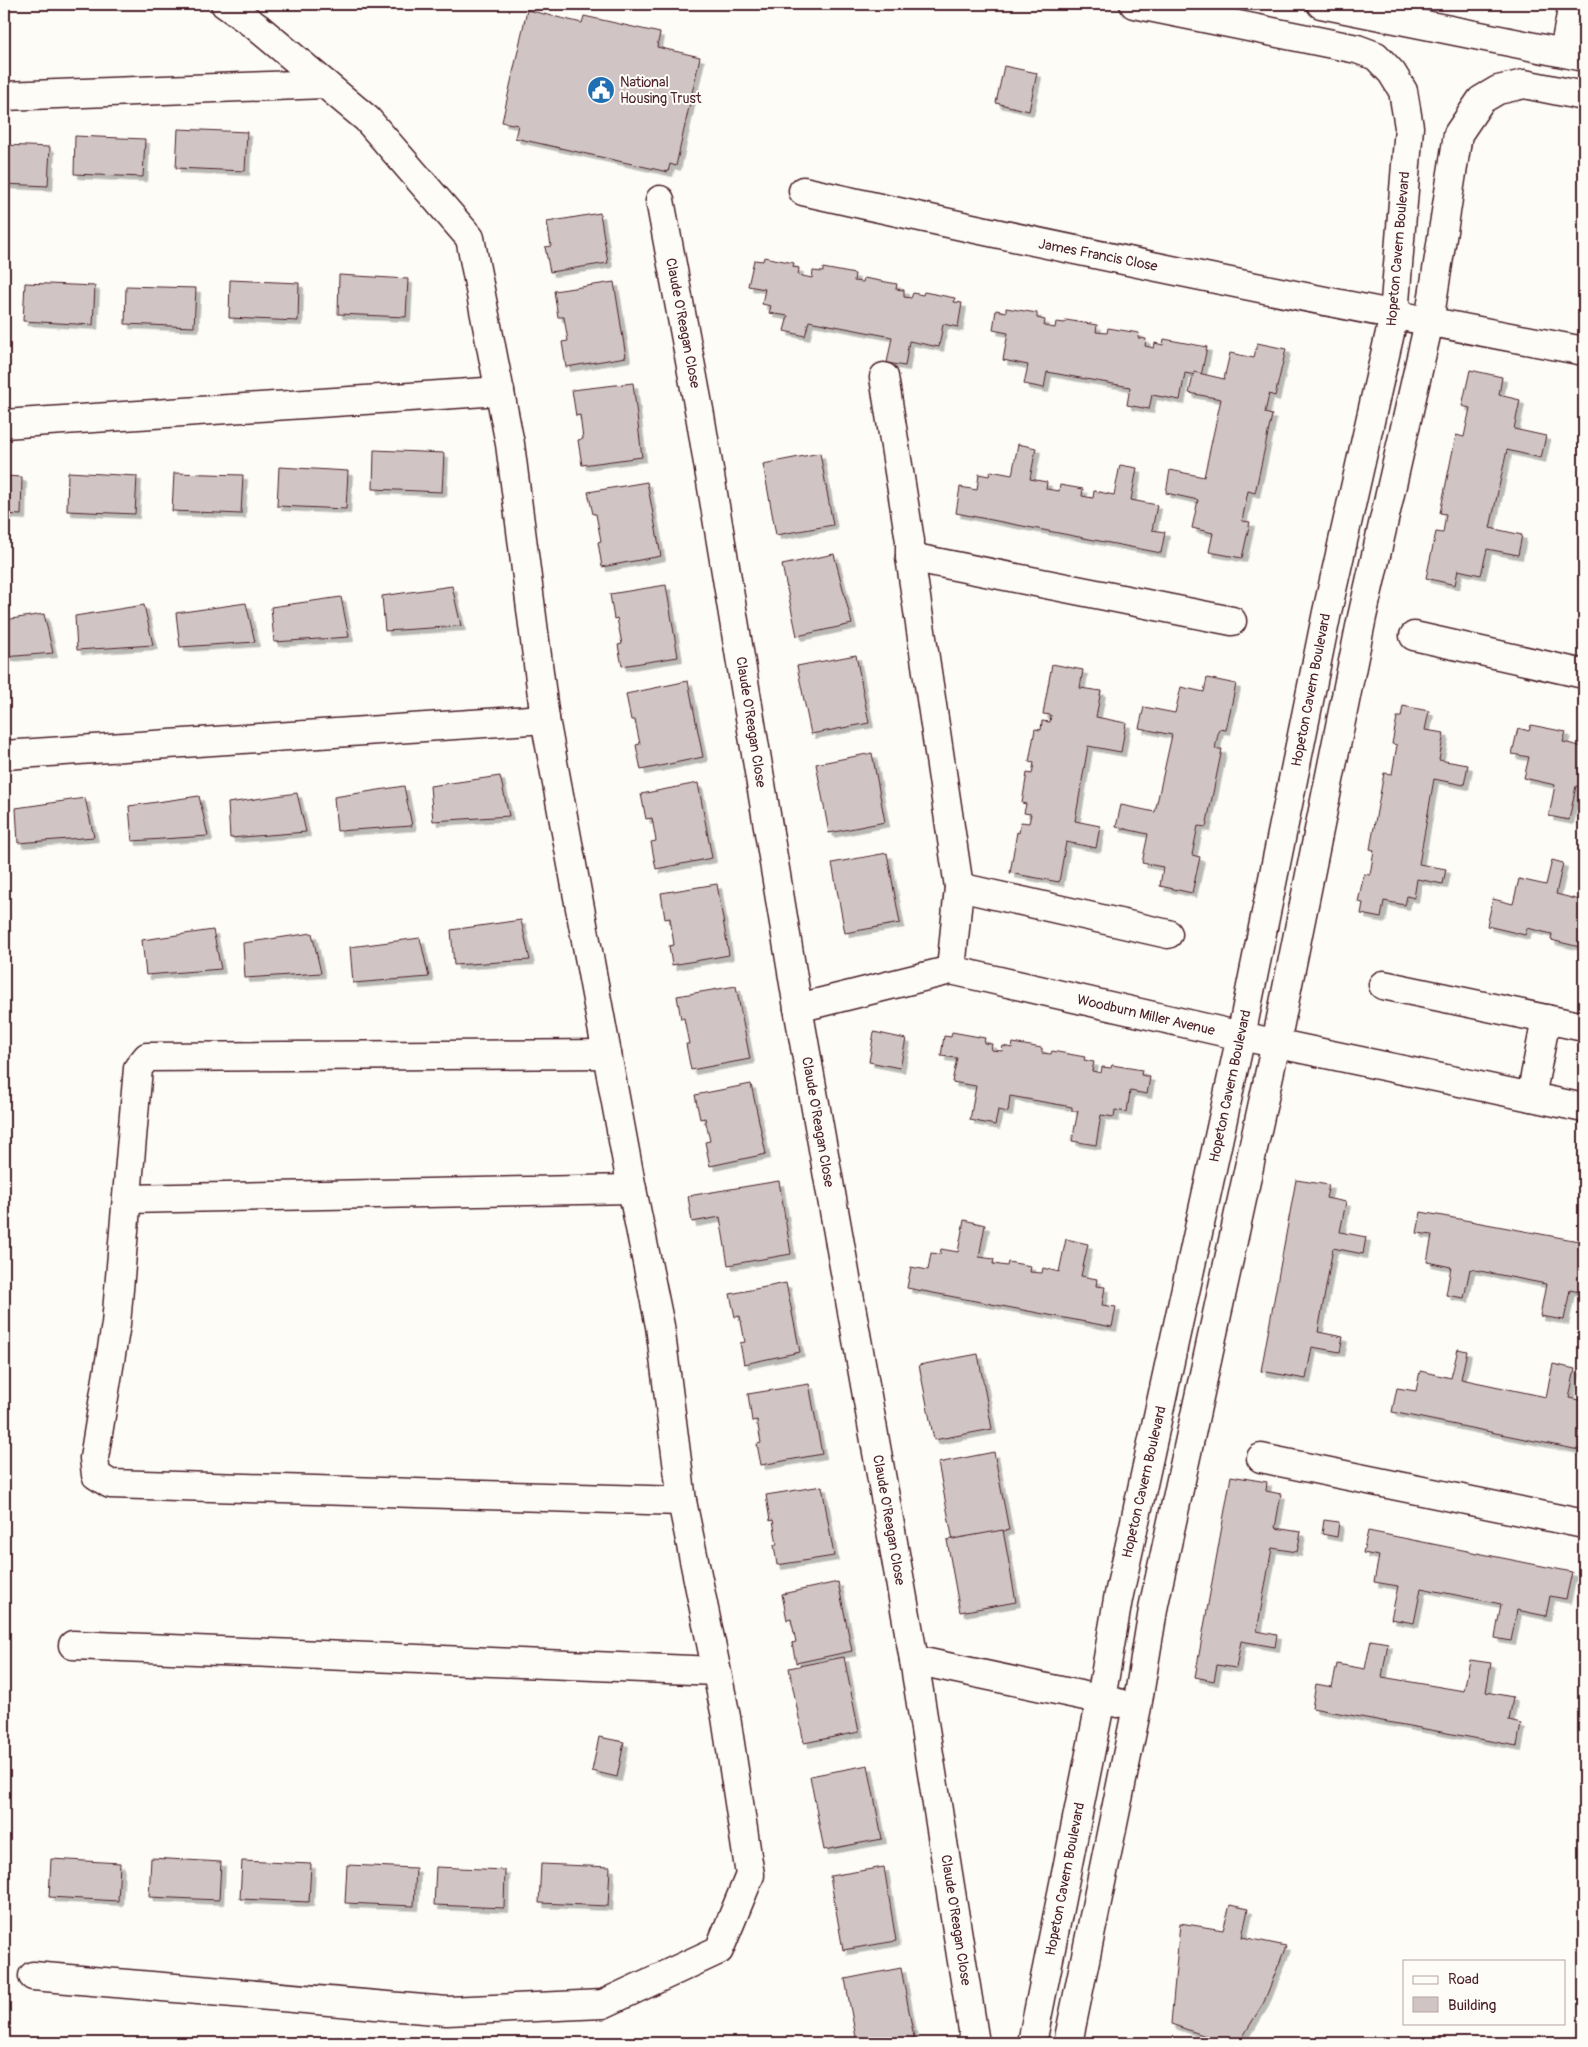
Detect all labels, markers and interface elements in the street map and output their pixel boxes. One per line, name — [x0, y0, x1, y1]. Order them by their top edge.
place label: National Housing Trust — [620, 74, 702, 107]
public building icon: National Housing Trust — [586, 75, 616, 105]
street label: Hopeton Cavern Boulevard — [1383, 171, 1413, 327]
street label: James Francis Close — [1037, 235, 1159, 275]
street label: Claude O'Reagan Close — [662, 257, 704, 390]
street label: Hopeton Cavern Boulevard — [1288, 612, 1334, 768]
street label: Claude O'Reagan Close — [732, 655, 770, 789]
street label: Woodburn Miller Avenue — [1075, 991, 1217, 1039]
street label: Hopeton Cavern Boulevard — [1206, 1008, 1254, 1164]
street label: Claude O'Reagan Close — [798, 1055, 838, 1189]
street label: Hopeton Cavern Boulevard — [1118, 1404, 1170, 1560]
street label: Claude O'Reagan Close — [869, 1453, 909, 1587]
street label: Hopeton Cavern Boulevard — [1042, 1801, 1088, 1957]
street label: Claude O'Reagan Close — [937, 1853, 975, 1987]
legend — [1403, 1960, 1566, 2024]
text: Road — [1448, 1970, 1479, 1989]
text: Building — [1448, 1996, 1496, 2015]

